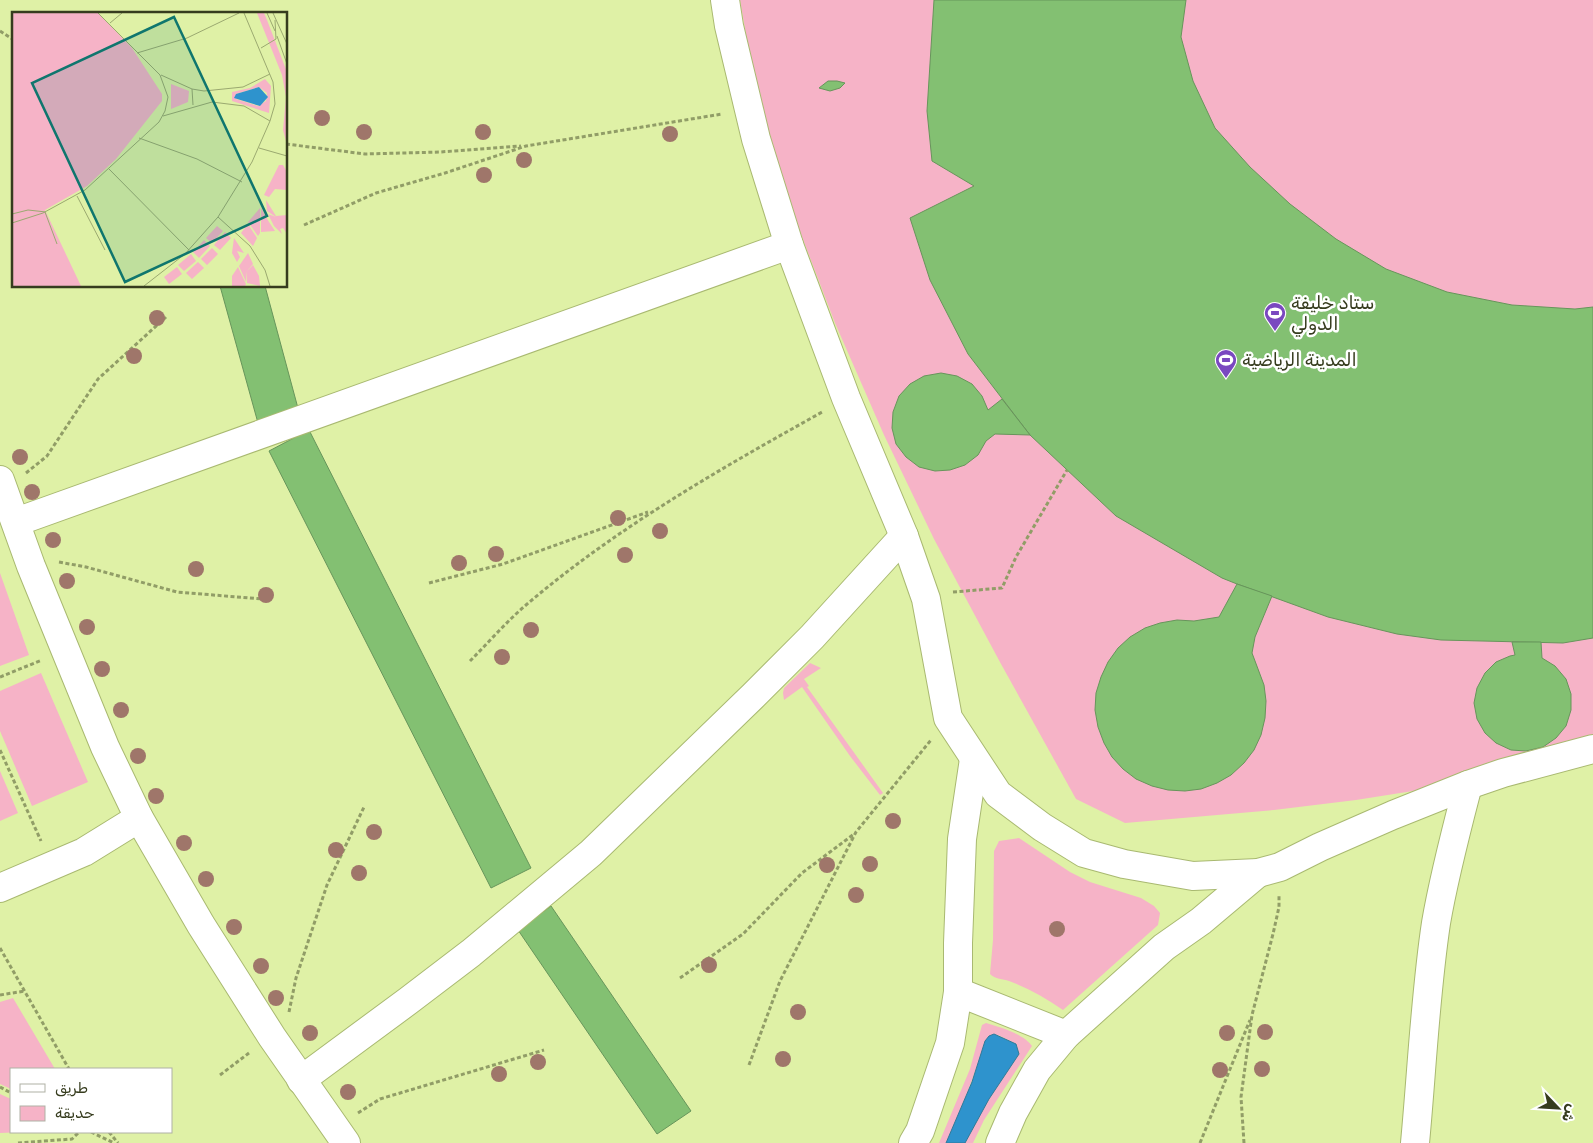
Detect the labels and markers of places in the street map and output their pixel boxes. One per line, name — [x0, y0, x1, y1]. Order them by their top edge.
place label: ستاد خليفة الدولي — [1291, 292, 1375, 337]
sports icon: ستاد خليفة الدولي — [1263, 301, 1287, 332]
sports icon: المدينة الرياضية — [1214, 348, 1238, 379]
place label: المدينة الرياضية — [1242, 349, 1357, 371]

